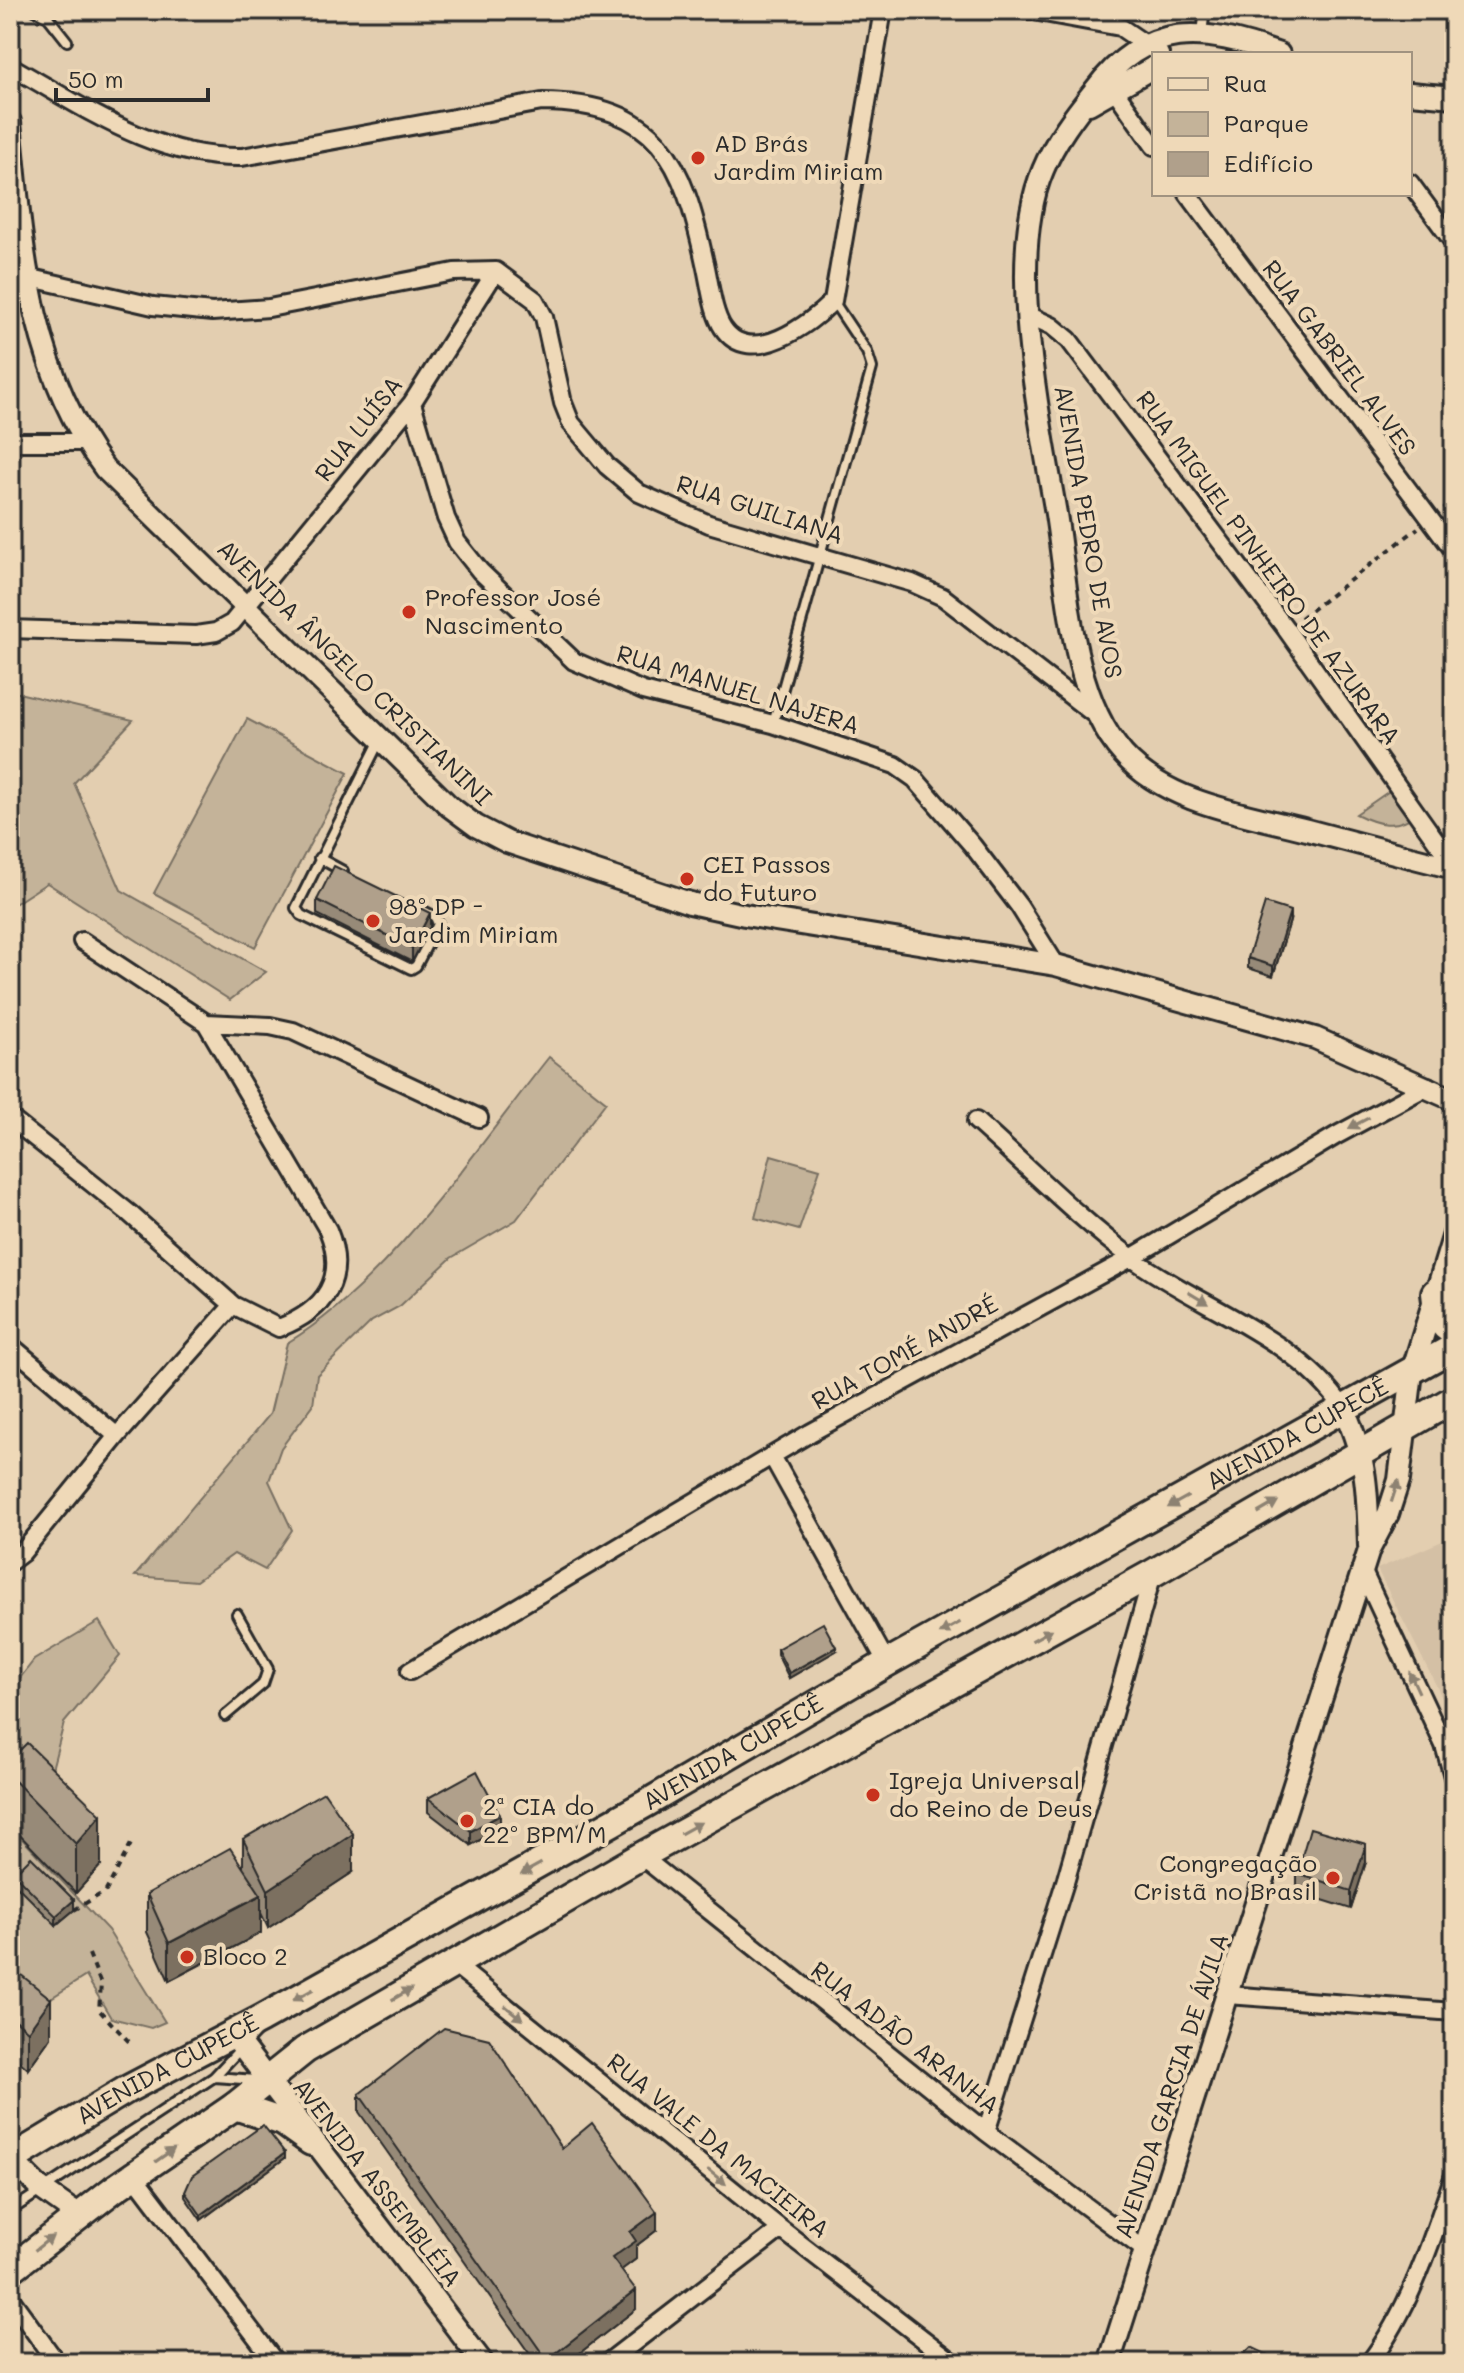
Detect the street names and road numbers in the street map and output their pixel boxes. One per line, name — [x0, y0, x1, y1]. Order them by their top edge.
street label: RUA GABRIEL ALVES — [1257, 253, 1424, 461]
street label: RUA LUÍSA — [307, 369, 408, 487]
street label: AVENIDA PEDRO DE AVOS — [1048, 383, 1131, 681]
street label: RUA MIGUEL PINHEIRO DE AZURARA — [1130, 384, 1408, 750]
street label: RUA GUILIANA — [673, 467, 848, 550]
street label: AVENIDA ÂNGELO CRISTIANINI — [211, 532, 499, 812]
street label: RUA MANUEL NAJERA — [613, 637, 864, 740]
street label: RUA TOMÉ ANDRÉ — [806, 1288, 1003, 1416]
street label: AVENIDA CUPECÊ — [1200, 1370, 1393, 1496]
street label: AVENIDA CUPECÊ — [637, 1687, 828, 1816]
street label: AVENIDA GARCIA DE ÁVILA — [1107, 1929, 1235, 2242]
street label: RUA ADÃO ARANHA — [805, 1954, 1006, 2120]
street label: AVENIDA CUPECÊ — [70, 2006, 264, 2131]
street label: RUA VALE DA MACIEIRA — [601, 2046, 836, 2244]
street label: AVENIDA ASSEMBLÉIA — [287, 2072, 469, 2293]

